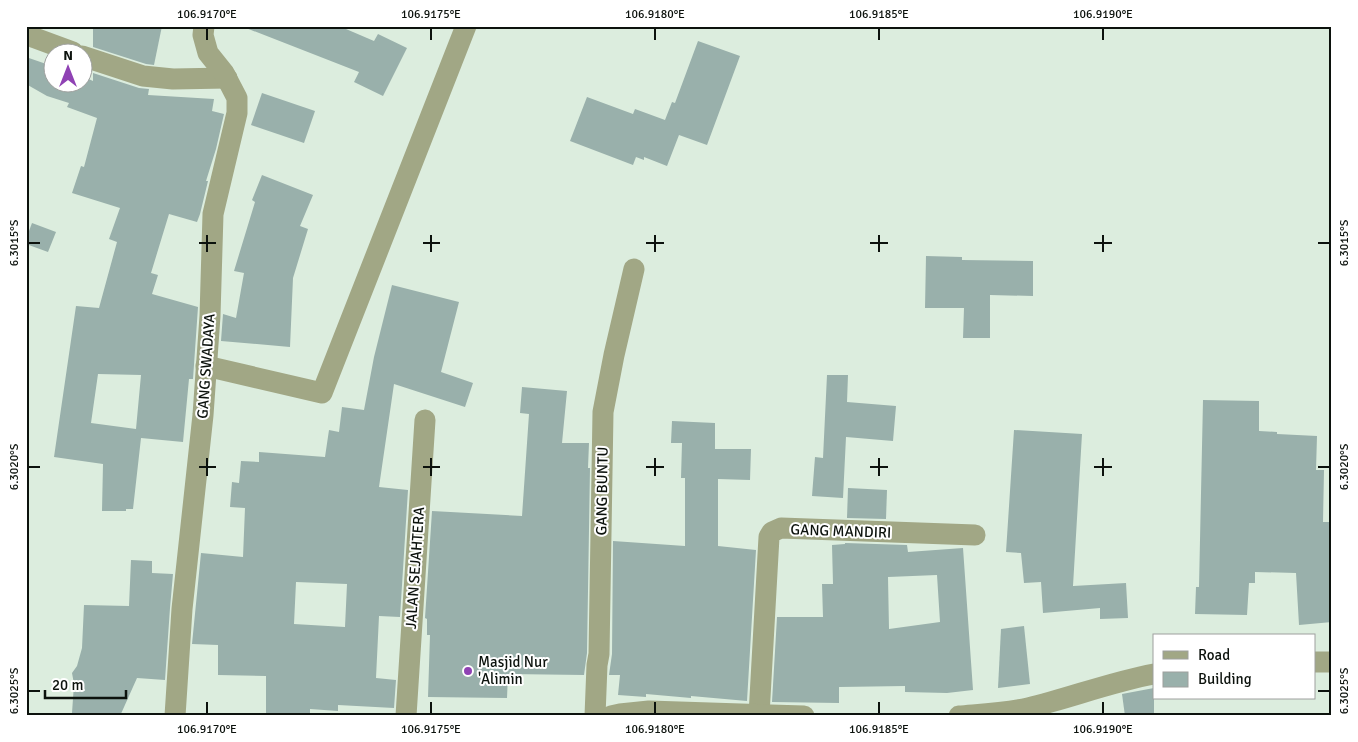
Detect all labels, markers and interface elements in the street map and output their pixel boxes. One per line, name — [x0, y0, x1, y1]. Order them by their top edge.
text: 106.9170°E — [177, 7, 237, 22]
text: 106.9175°E — [401, 7, 461, 22]
text: 106.9180°E — [625, 7, 685, 22]
text: 106.9185°E — [849, 7, 909, 22]
text: 106.9190°E — [1073, 7, 1133, 22]
north arrow — [42, 42, 92, 92]
text: N — [63, 47, 73, 64]
text: 6.3015°S — [7, 219, 22, 266]
text: 6.3015°S — [1337, 219, 1352, 266]
street label: GANG SWADAYA — [193, 313, 219, 419]
text: 6.3020°S — [7, 443, 22, 490]
text: 6.3020°S — [1337, 443, 1352, 490]
street label: GANG BUNTU — [592, 447, 612, 535]
street label: JALAN SEJAHTERA — [402, 506, 428, 630]
street label: GANG MANDIRI — [790, 520, 892, 542]
legend — [1153, 634, 1316, 700]
text: Road — [1198, 646, 1230, 664]
place label: Masjid Nur 'Alimin — [478, 653, 548, 688]
marker: Masjid Nur 'Alimin — [462, 665, 474, 677]
text: 6.3025°S — [7, 667, 22, 714]
scale bar — [45, 667, 126, 699]
text: 6.3025°S — [1337, 667, 1352, 714]
text: Building — [1198, 670, 1252, 688]
text: 20 m — [52, 676, 83, 694]
text: 106.9170°E — [177, 722, 237, 737]
text: 106.9175°E — [401, 722, 461, 737]
text: 106.9180°E — [625, 722, 685, 737]
text: 106.9185°E — [849, 722, 909, 737]
text: 106.9190°E — [1073, 722, 1133, 737]

